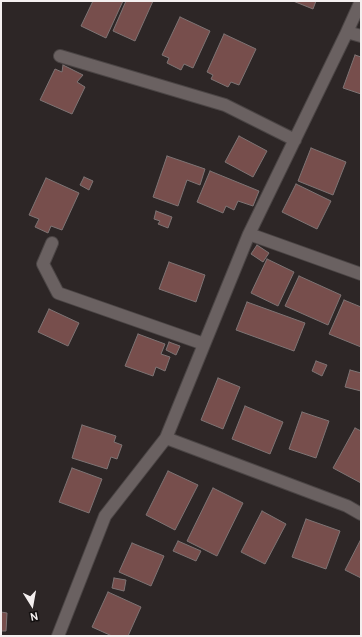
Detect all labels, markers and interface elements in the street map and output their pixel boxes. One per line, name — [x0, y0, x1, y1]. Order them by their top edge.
north arrow — [12, 585, 52, 625]
text: N — [29, 609, 39, 624]

